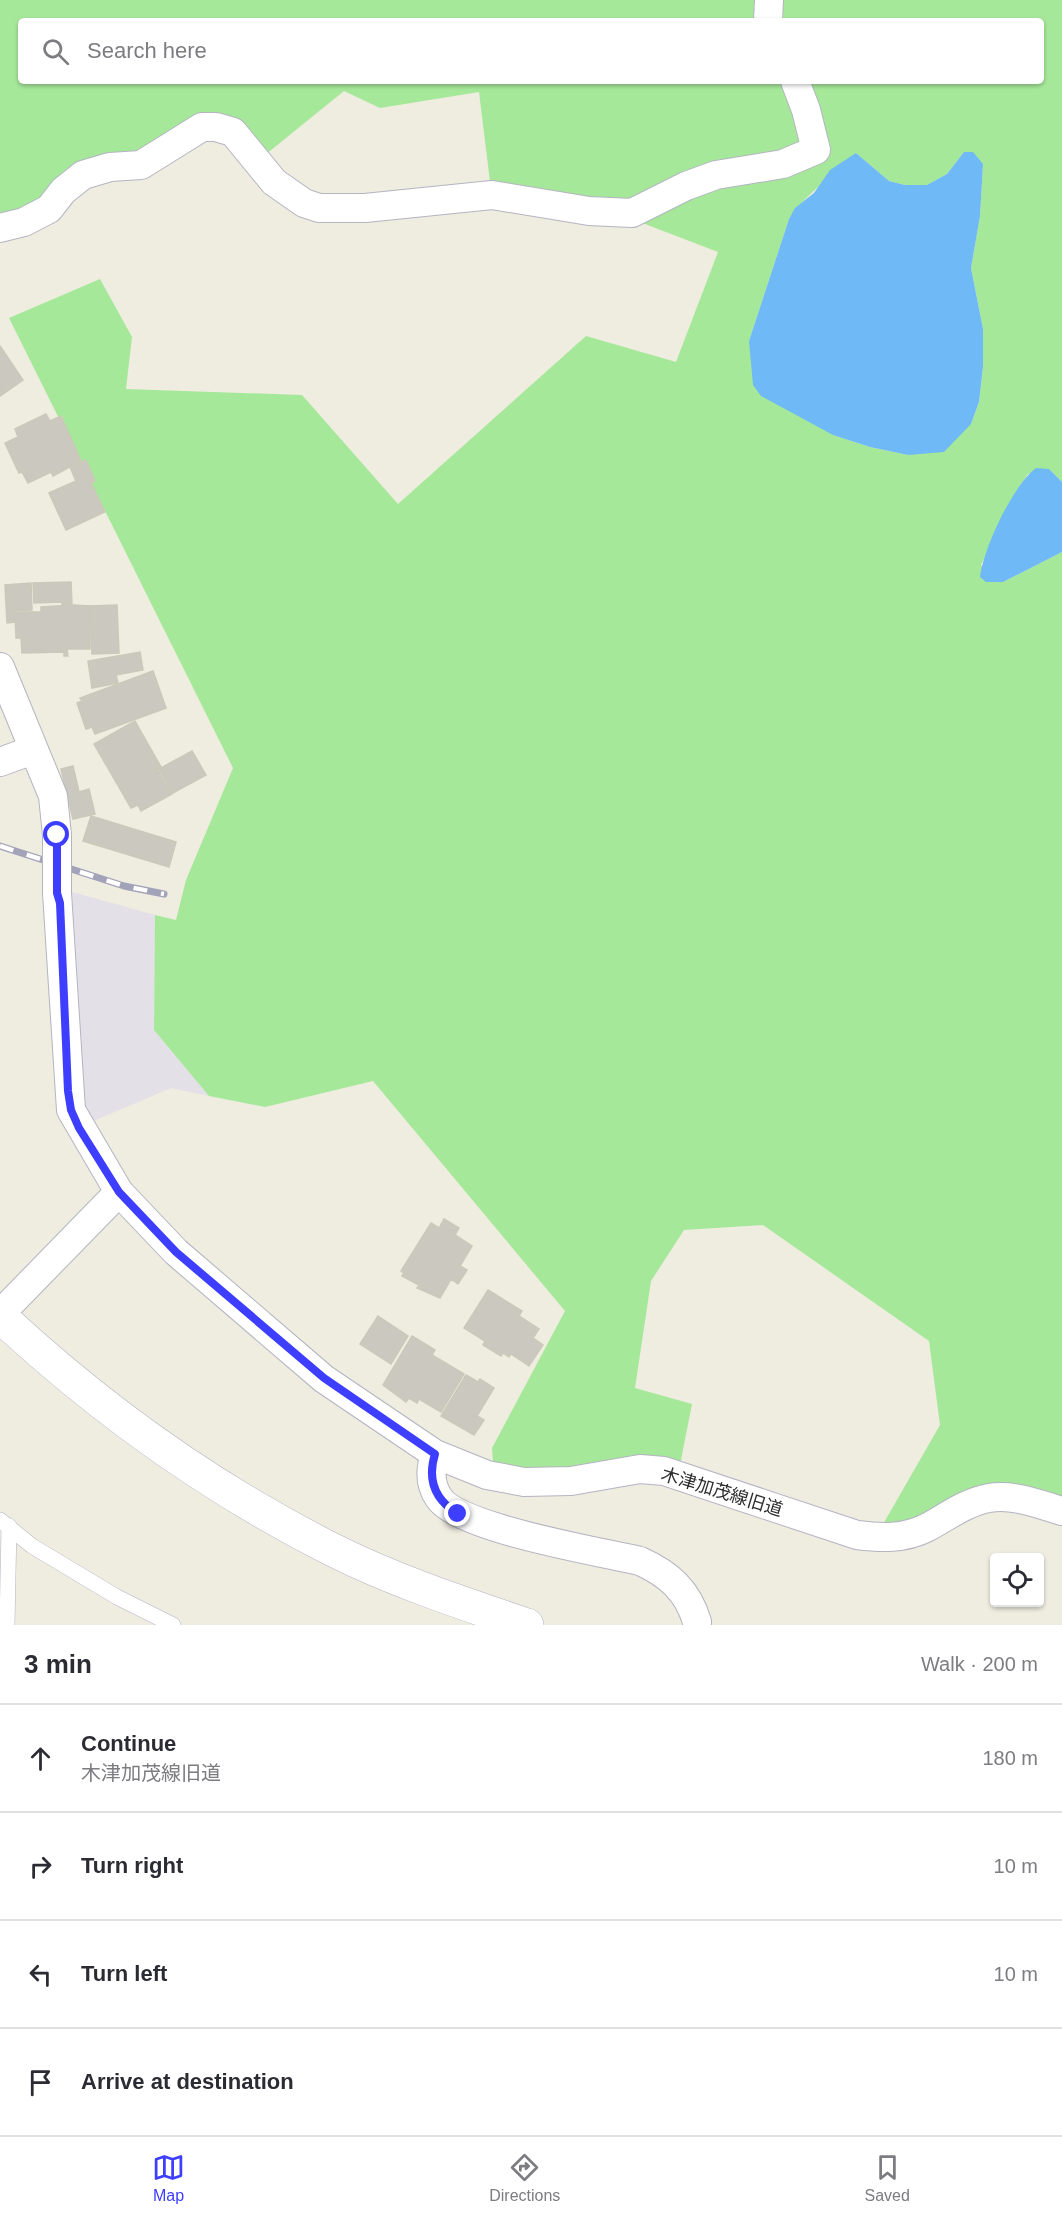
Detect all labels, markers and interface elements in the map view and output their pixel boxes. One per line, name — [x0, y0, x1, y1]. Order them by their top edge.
search box — [18, 18, 1044, 84]
icon: search — [39, 35, 72, 68]
text: Search here — [87, 38, 207, 63]
route start — [43, 821, 69, 847]
street label: 木津加茂線旧道 — [659, 1464, 785, 1520]
route end — [444, 1500, 470, 1526]
map controls — [990, 1553, 1044, 1607]
button: locate — [990, 1553, 1044, 1607]
text: 3 min — [24, 1649, 92, 1679]
text: Walk · 200 m — [921, 1653, 1038, 1675]
text: Continue — [81, 1731, 176, 1756]
icon: ahead — [24, 1742, 57, 1775]
text: 180 m — [982, 1747, 1038, 1769]
text: 木津加茂線旧道 — [81, 1762, 221, 1784]
icon: right — [24, 1850, 57, 1883]
text: Turn right — [81, 1853, 183, 1878]
text: 10 m — [994, 1855, 1038, 1877]
icon: left — [24, 1958, 57, 1991]
text: Turn left — [81, 1961, 167, 1986]
text: 10 m — [994, 1963, 1038, 1985]
icon: arrive — [24, 2066, 57, 2099]
text: Arrive at destination — [81, 2069, 294, 2094]
tab: Map — [152, 2151, 185, 2205]
tab: Directions — [489, 2151, 560, 2205]
tab: Saved — [865, 2151, 910, 2205]

